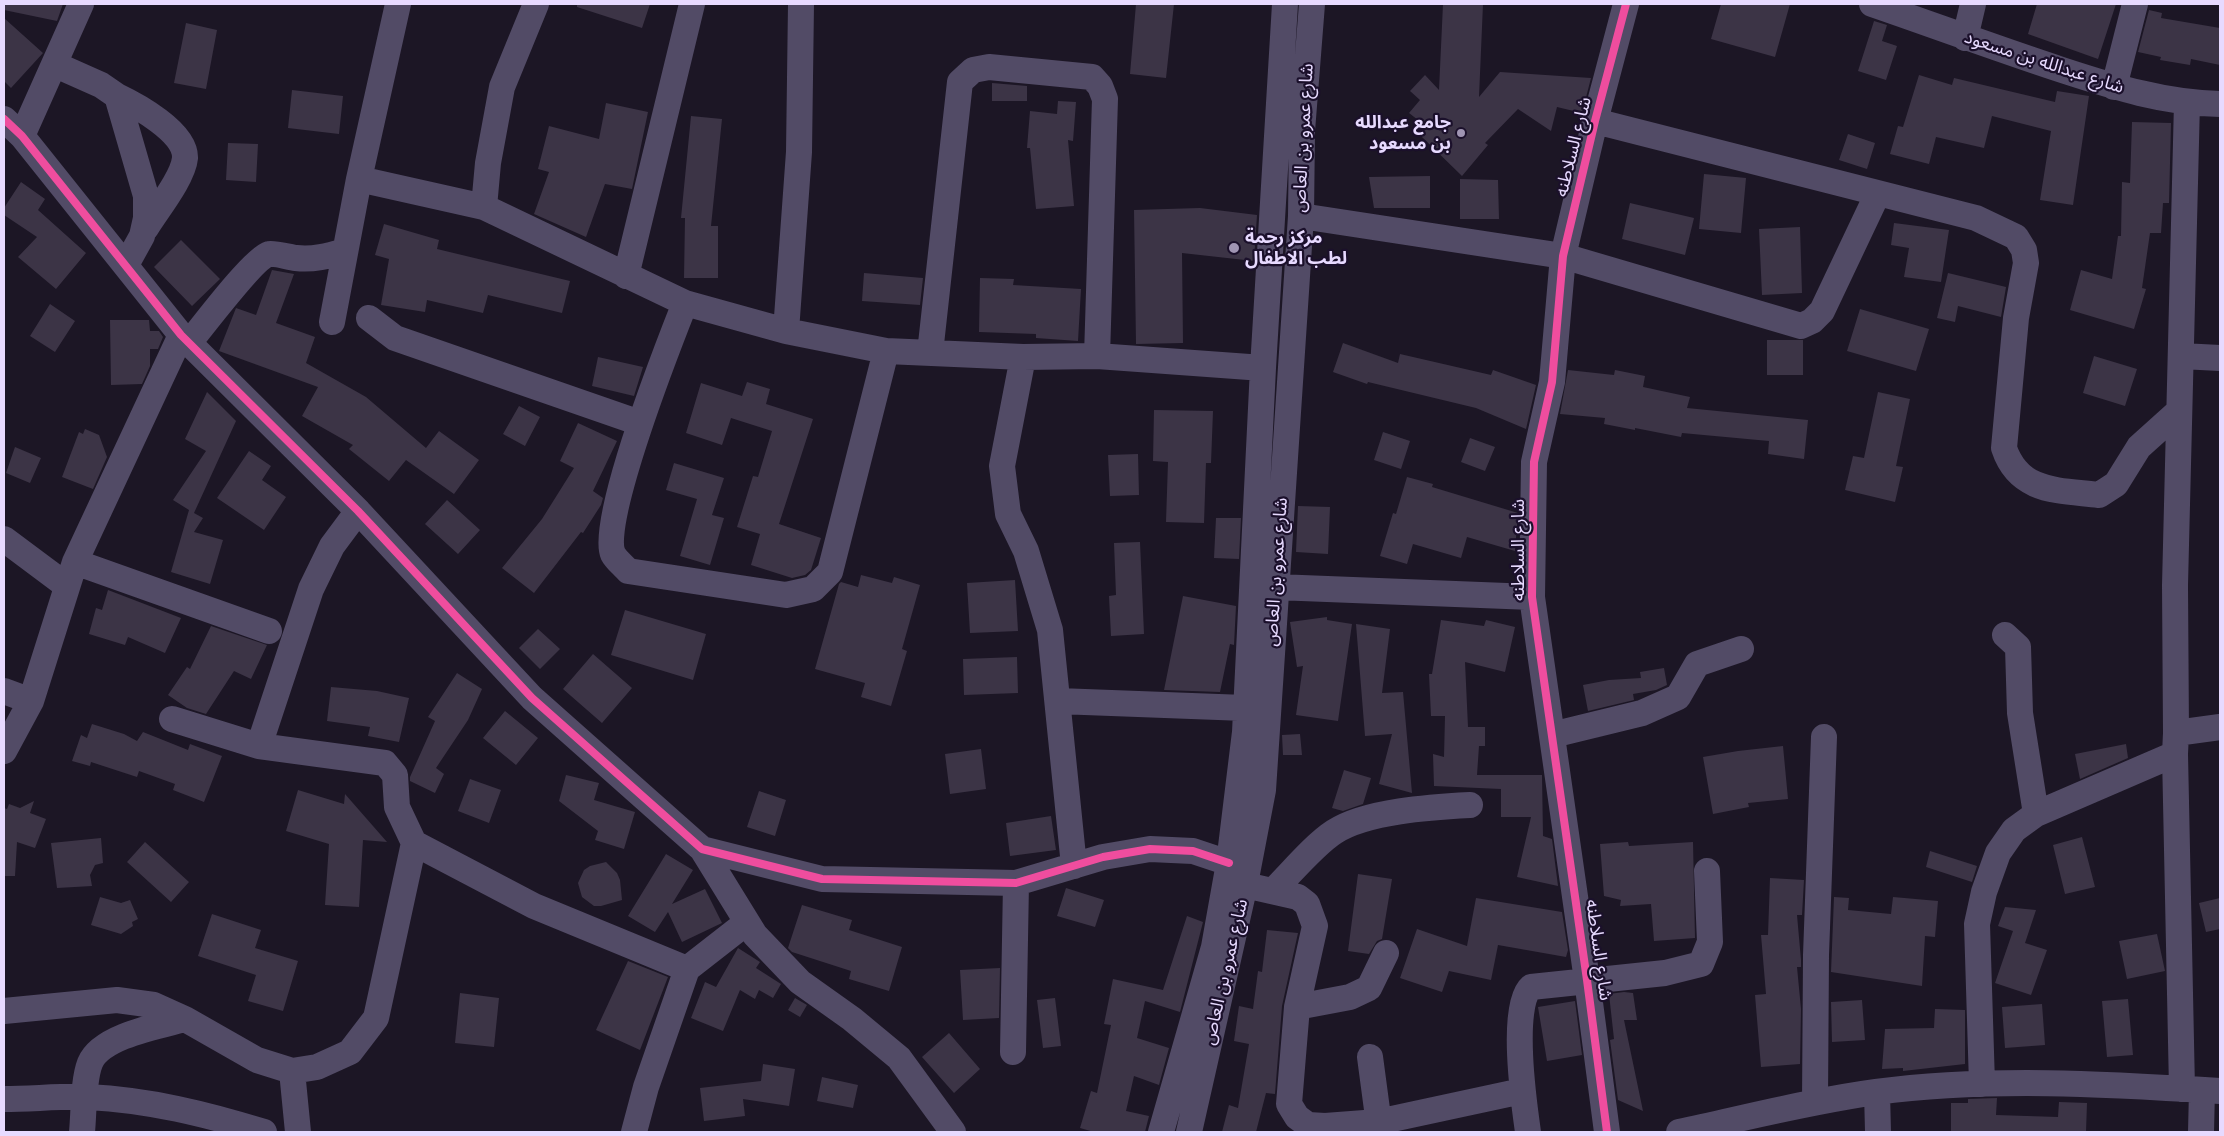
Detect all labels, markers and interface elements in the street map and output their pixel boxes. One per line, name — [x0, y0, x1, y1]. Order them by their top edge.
street label: شارع عبدالله بن مسعود — [1961, 27, 2127, 99]
street label: شارع عمرو بن العاص — [1289, 63, 1319, 213]
street label: شارع السلاطنه — [1551, 95, 1597, 199]
place label: جامع عبدالله بن مسعود — [1355, 112, 1451, 154]
marker: جامع عبدالله بن مسعود — [1455, 127, 1467, 139]
place label: مركز رحمة لطب الاطفال — [1245, 227, 1347, 270]
marker: مركز رحمة لطب الاطفال — [1227, 241, 1241, 255]
street label: شارع عمرو بن العاص — [1261, 497, 1293, 647]
street label: شارع السلاطنه — [1508, 499, 1530, 601]
street label: شارع عمرو بن العاص — [1199, 897, 1253, 1047]
street label: شارع السلاطنه — [1580, 898, 1616, 1002]

